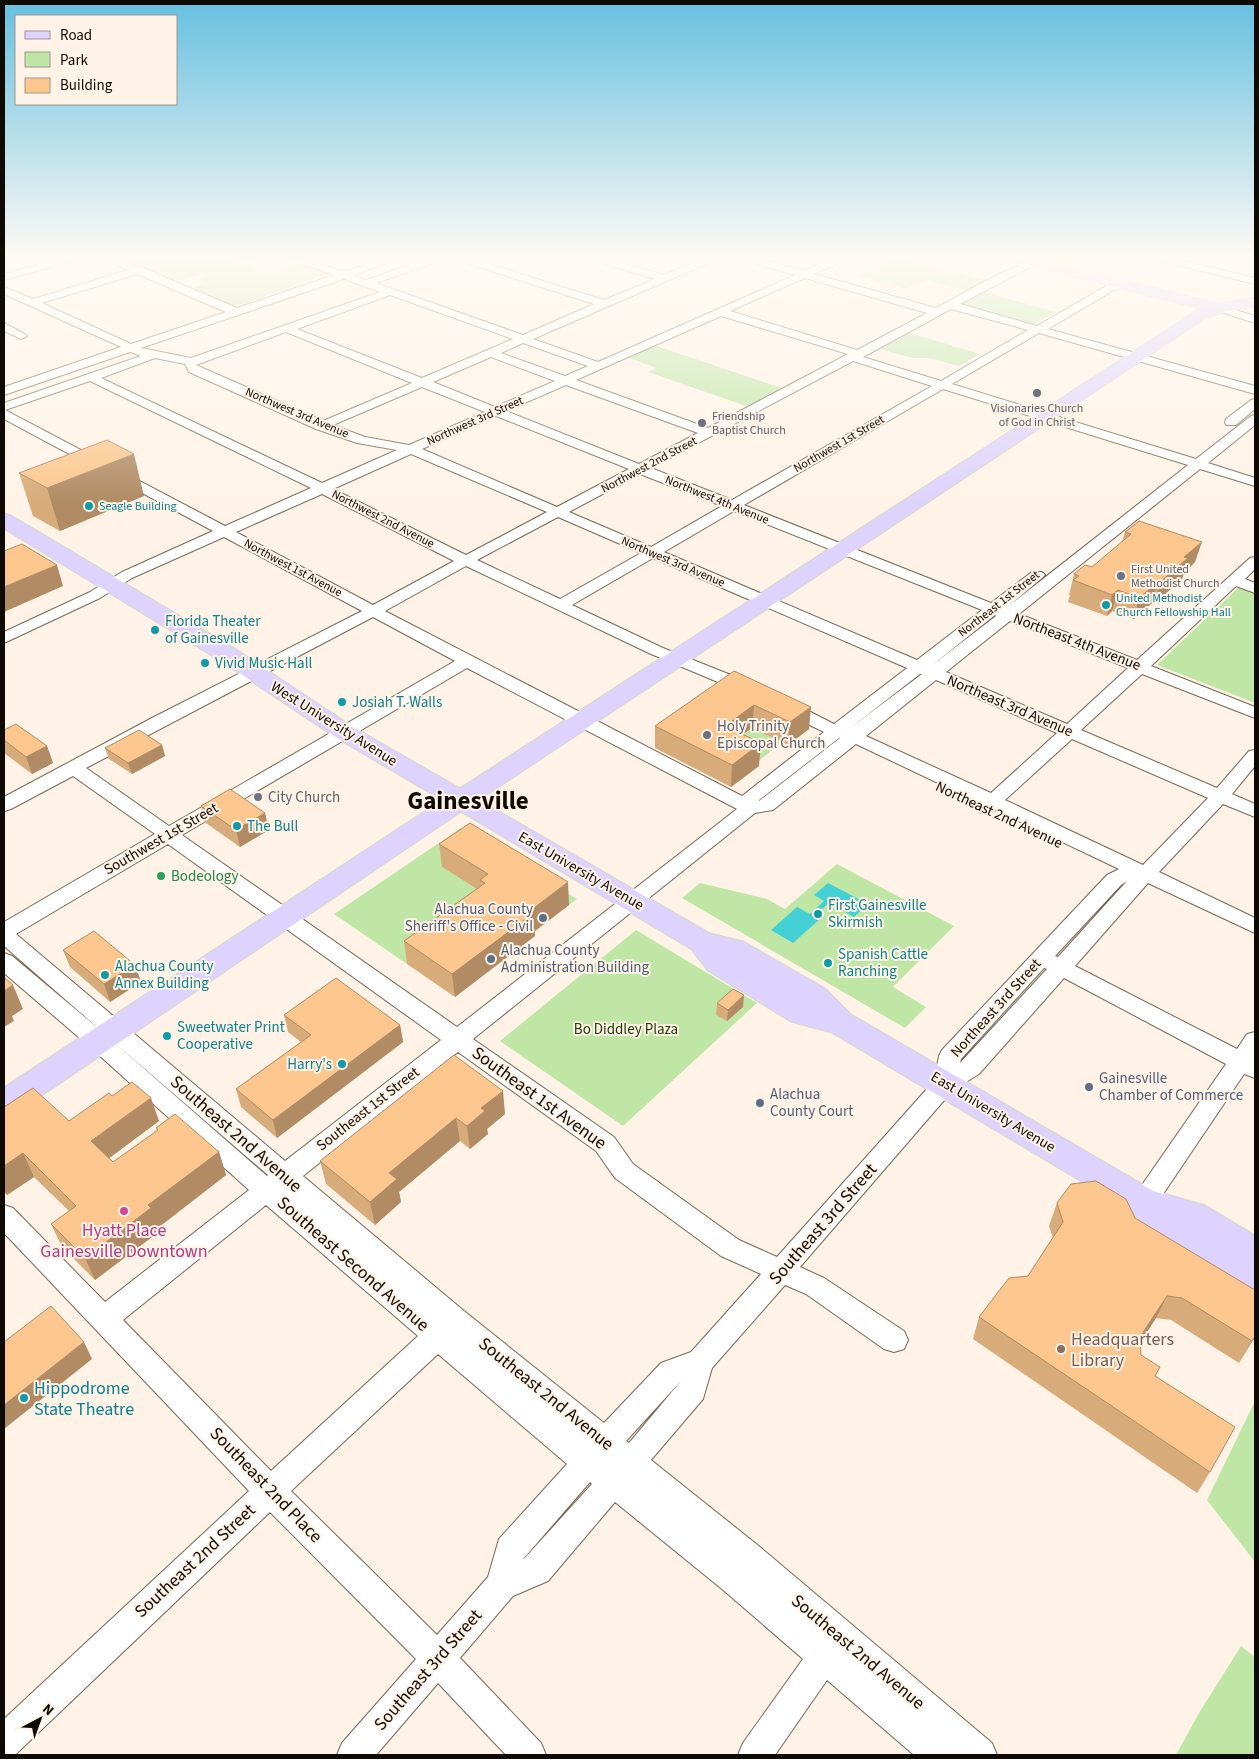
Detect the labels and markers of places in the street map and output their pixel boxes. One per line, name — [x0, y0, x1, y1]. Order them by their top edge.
marker: Visionaries Church of God in Christ — [1031, 387, 1043, 399]
place label: Visionaries Church of God in Christ — [991, 400, 1083, 431]
place label: Friendship Baptist Church — [712, 408, 786, 439]
marker: Friendship Baptist Church — [696, 417, 708, 429]
place label: Seagle Building — [99, 498, 177, 515]
marker: Seagle Building — [83, 500, 95, 512]
place label: First United Methodist Church — [1131, 561, 1219, 592]
marker: First United Methodist Church — [1115, 570, 1127, 582]
place label: United Methodist Church Fellowship Hall — [1116, 590, 1231, 621]
marker: United Methodist Church Fellowship Hall — [1100, 599, 1112, 611]
place label: Florida Theater of Gainesville — [165, 611, 261, 649]
marker: Florida Theater of Gainesville — [149, 624, 161, 636]
place label: Vivid Music Hall — [215, 653, 312, 674]
marker: Vivid Music Hall — [199, 657, 211, 669]
place label: Josiah T. Walls — [352, 692, 442, 713]
marker: Josiah T. Walls — [336, 696, 348, 708]
place label: Holy Trinity Episcopal Church — [717, 716, 825, 754]
marker: Holy Trinity Episcopal Church — [701, 729, 713, 741]
place label: City Church — [268, 787, 340, 808]
marker: City Church — [252, 791, 264, 803]
place label: The Bull — [247, 816, 298, 837]
marker: The Bull — [231, 820, 243, 832]
place label: Bodeology — [171, 866, 239, 887]
marker: Bodeology — [155, 870, 167, 882]
place label: First Gainesville Skirmish — [828, 895, 927, 933]
place label: Alachua County Sheriff's Office - Civil — [405, 899, 533, 937]
marker: First Gainesville Skirmish — [812, 908, 824, 920]
marker: Alachua County Sheriff's Office - Civil — [537, 912, 549, 924]
place label: Alachua County Administration Building — [501, 940, 650, 978]
place label: Spanish Cattle Ranching — [838, 944, 928, 982]
marker: Alachua County Administration Building — [485, 953, 497, 965]
place label: Alachua County Annex Building — [115, 956, 213, 994]
marker: Spanish Cattle Ranching — [822, 957, 834, 969]
marker: Alachua County Annex Building — [99, 969, 111, 981]
place label: Sweetwater Print Cooperative — [177, 1017, 285, 1055]
marker: Sweetwater Print Cooperative — [161, 1030, 173, 1042]
place label: Harry's — [287, 1054, 332, 1075]
marker: Harry's — [336, 1058, 348, 1070]
place label: Gainesville Chamber of Commerce — [1099, 1068, 1243, 1106]
marker: Gainesville Chamber of Commerce — [1083, 1081, 1095, 1093]
place label: Alachua County Court — [770, 1084, 853, 1122]
marker: Alachua County Court — [754, 1097, 766, 1109]
marker: Hyatt Place Gainesville Downtown — [118, 1205, 130, 1217]
place label: Hyatt Place Gainesville Downtown — [40, 1218, 208, 1264]
place label: Headquarters Library — [1071, 1327, 1174, 1373]
marker: Headquarters Library — [1055, 1343, 1067, 1355]
place label: Hippodrome State Theatre — [34, 1376, 134, 1422]
marker: Hippodrome State Theatre — [18, 1392, 30, 1404]

